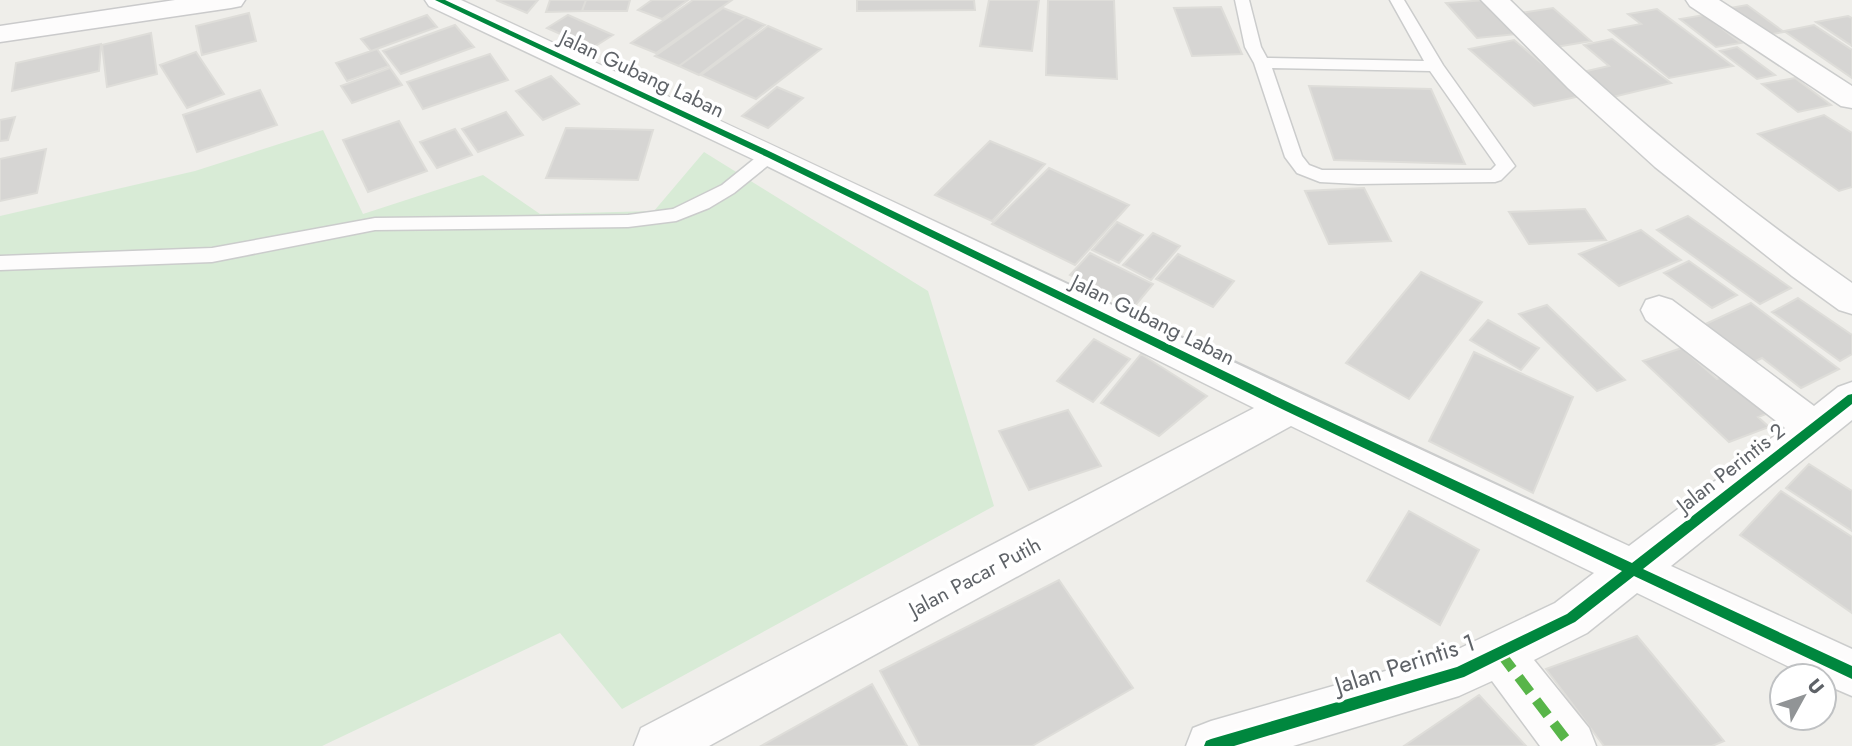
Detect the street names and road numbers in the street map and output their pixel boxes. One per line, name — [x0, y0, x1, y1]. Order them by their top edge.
street label: Jalan Gubang Laban — [552, 21, 729, 125]
street label: Jalan Gubang Laban — [1063, 266, 1240, 373]
street label: Jalan Perintis 2 — [1668, 416, 1791, 522]
street label: Jalan Pacar Putih — [901, 530, 1046, 626]
street label: Jalan Perintis 1 — [1327, 624, 1480, 704]

